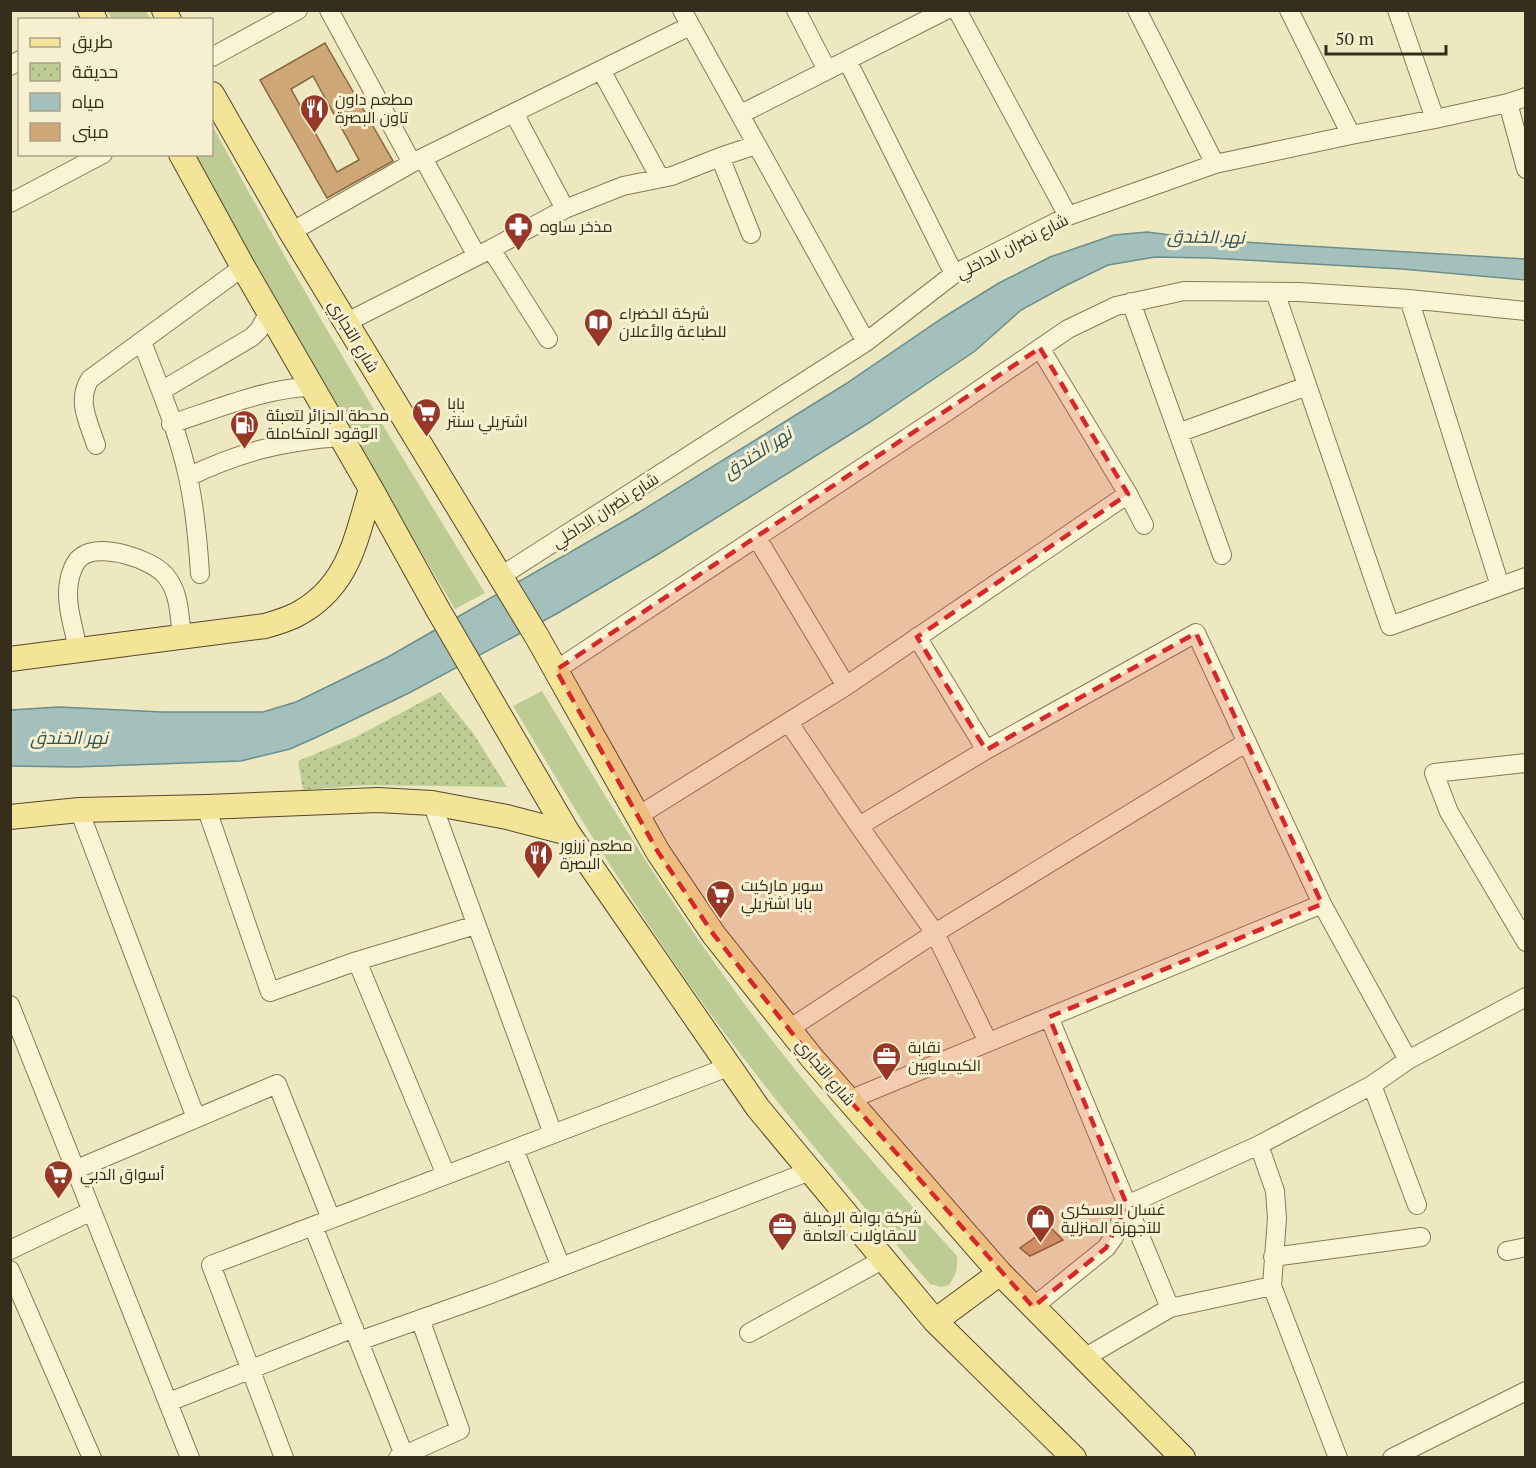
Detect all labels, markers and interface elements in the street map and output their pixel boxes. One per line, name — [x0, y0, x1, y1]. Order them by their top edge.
legend — [18, 18, 213, 156]
scale bar — [1326, 18, 1446, 56]
text: 50 m — [1335, 26, 1375, 50]
text: طريق — [72, 29, 113, 54]
text: حديقة — [72, 59, 118, 83]
place label: مطعم داون تاون البصرة — [335, 88, 413, 128]
text: مياه — [72, 89, 105, 113]
restaurant icon: مطعم داون تاون البصرة — [298, 92, 330, 134]
text: مبنى — [72, 119, 109, 143]
street label: شارع نضران الداخلي — [952, 208, 1073, 286]
pharmacy icon: مذخر ساوه — [503, 210, 535, 252]
place label: مذخر ساوه — [540, 215, 612, 237]
water label: نهر الخندق — [1167, 223, 1247, 249]
street label: شارع التجاري — [321, 296, 384, 378]
place label: شركة الخضراء للطباعة والأعلان — [619, 302, 727, 342]
library icon: شركة الخضراء للطباعة والأعلان — [582, 306, 614, 348]
place label: بابا اشتريلي سنتر — [446, 392, 528, 435]
supermarket icon: بابا اشتريلي سنتر — [410, 396, 442, 438]
place label: محطة الجزائر لتعبئة الوقود المتكاملة — [266, 404, 389, 444]
fuel station icon: محطة الجزائر لتعبئة الوقود المتكاملة — [229, 408, 261, 450]
water label: نهر الخندق — [718, 420, 798, 483]
street label: شارع نضران الداخلي — [547, 467, 664, 555]
water label: نهر الخندق — [30, 725, 110, 749]
place label: مطعم زرزور البصرة — [559, 834, 632, 874]
restaurant icon: مطعم زرزور البصرة — [523, 838, 555, 880]
place label: سوبر ماركيت بابا اشتريلي — [741, 874, 823, 917]
supermarket icon: سوبر ماركيت بابا اشتريلي — [704, 878, 736, 920]
street label: شارع التجاري — [789, 1034, 861, 1112]
place label: نقابة الكيمياويين — [908, 1036, 981, 1076]
office icon: نقابة الكيمياويين — [871, 1040, 903, 1082]
supermarket icon: أسواق الدبي — [43, 1158, 75, 1200]
place label: أسواق الدبي — [80, 1163, 164, 1188]
place label: غسان العسكري للآجهزة المنزلية — [1061, 1198, 1166, 1238]
shop icon: غسان العسكري للآجهزة المنزلية — [1024, 1202, 1056, 1244]
place label: شركة بوابة الرميلة للمقاولات العامة — [803, 1206, 922, 1246]
office icon: شركة بوابة الرميلة للمقاولات العامة — [766, 1210, 798, 1252]

